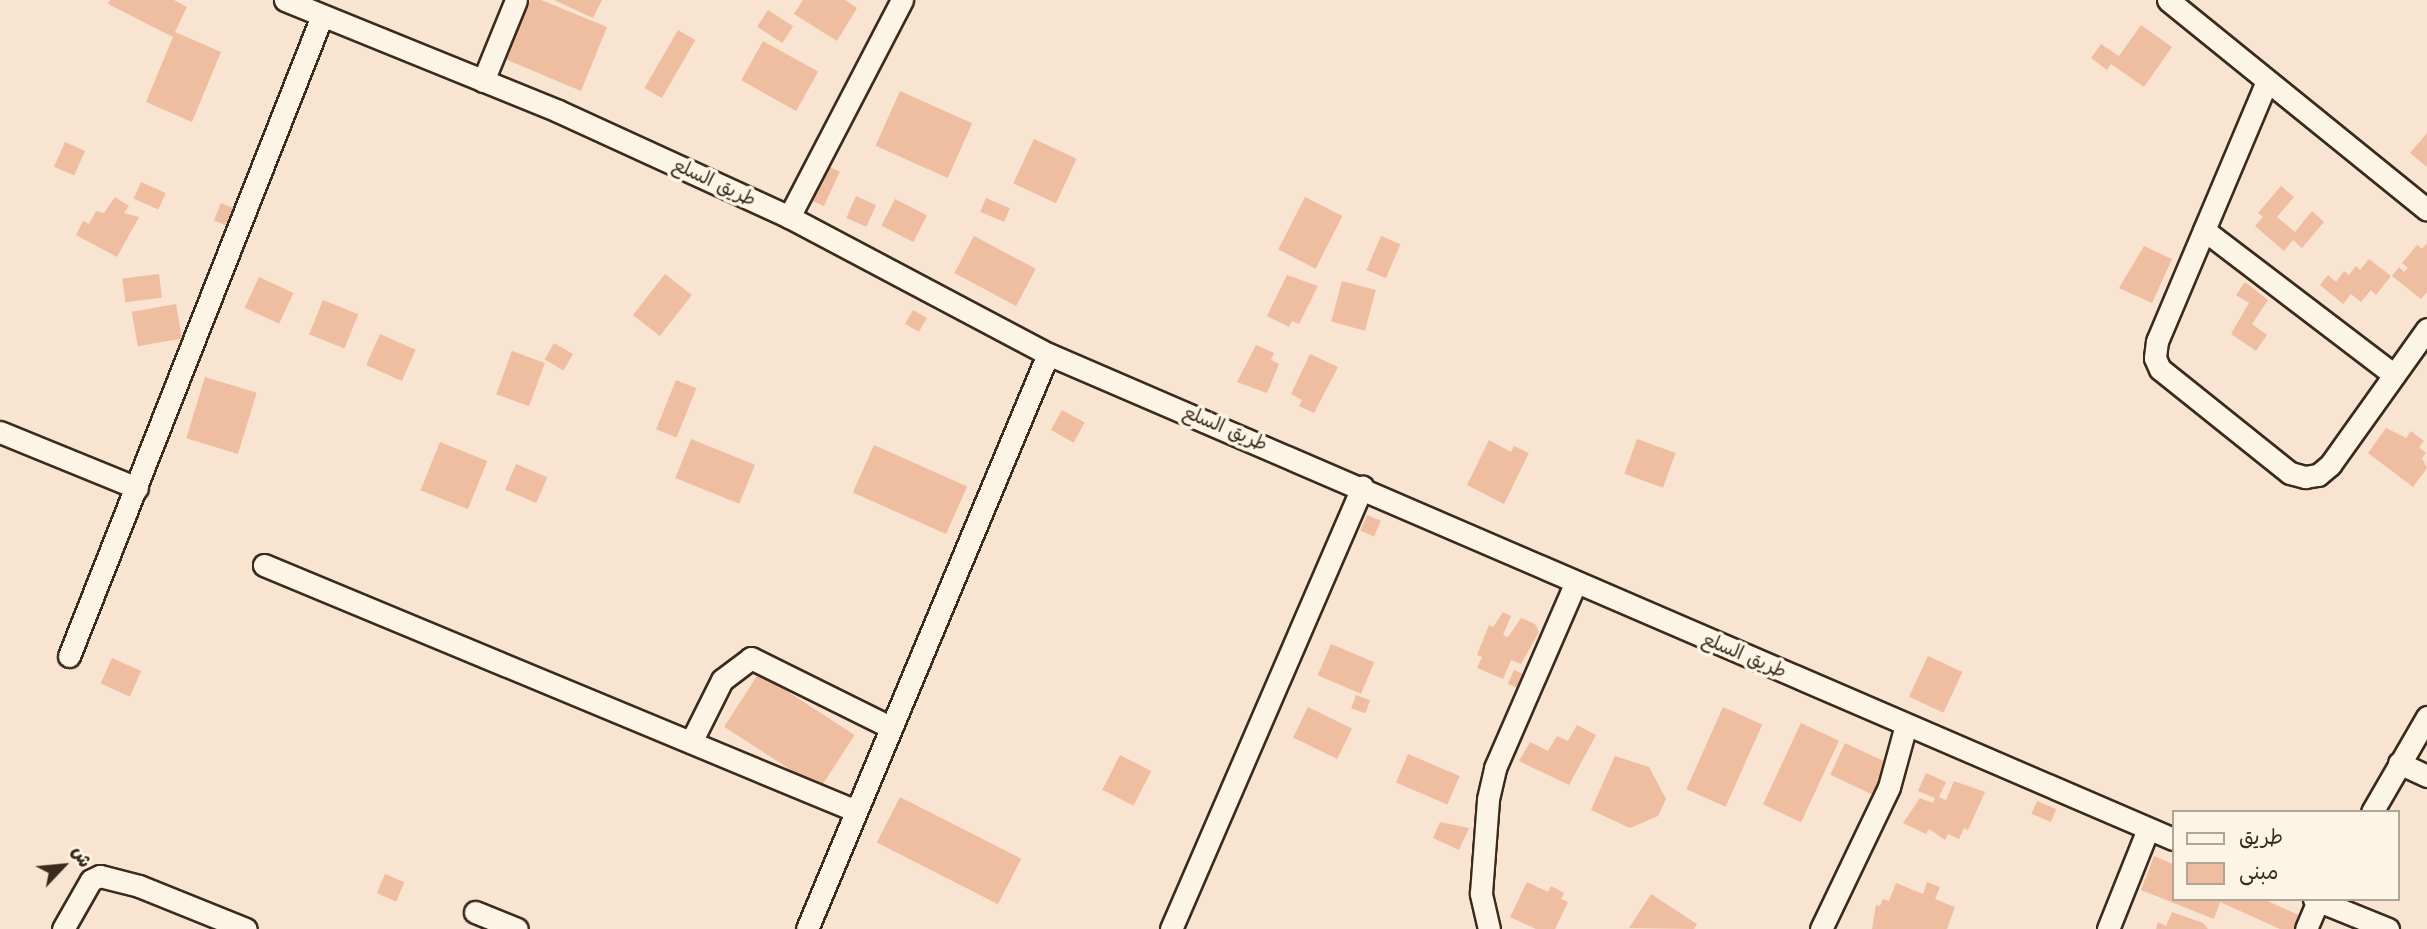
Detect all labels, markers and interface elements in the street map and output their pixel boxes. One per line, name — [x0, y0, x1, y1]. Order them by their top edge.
street label: طريق السلع — [669, 154, 759, 212]
street label: طريق السلع — [1180, 401, 1270, 457]
street label: طريق السلع — [1699, 628, 1789, 684]
legend — [2172, 810, 2399, 901]
text: طريق — [2239, 825, 2283, 849]
north arrow — [28, 831, 98, 901]
text: ش — [67, 843, 96, 871]
text: مبنى — [2239, 860, 2278, 884]

